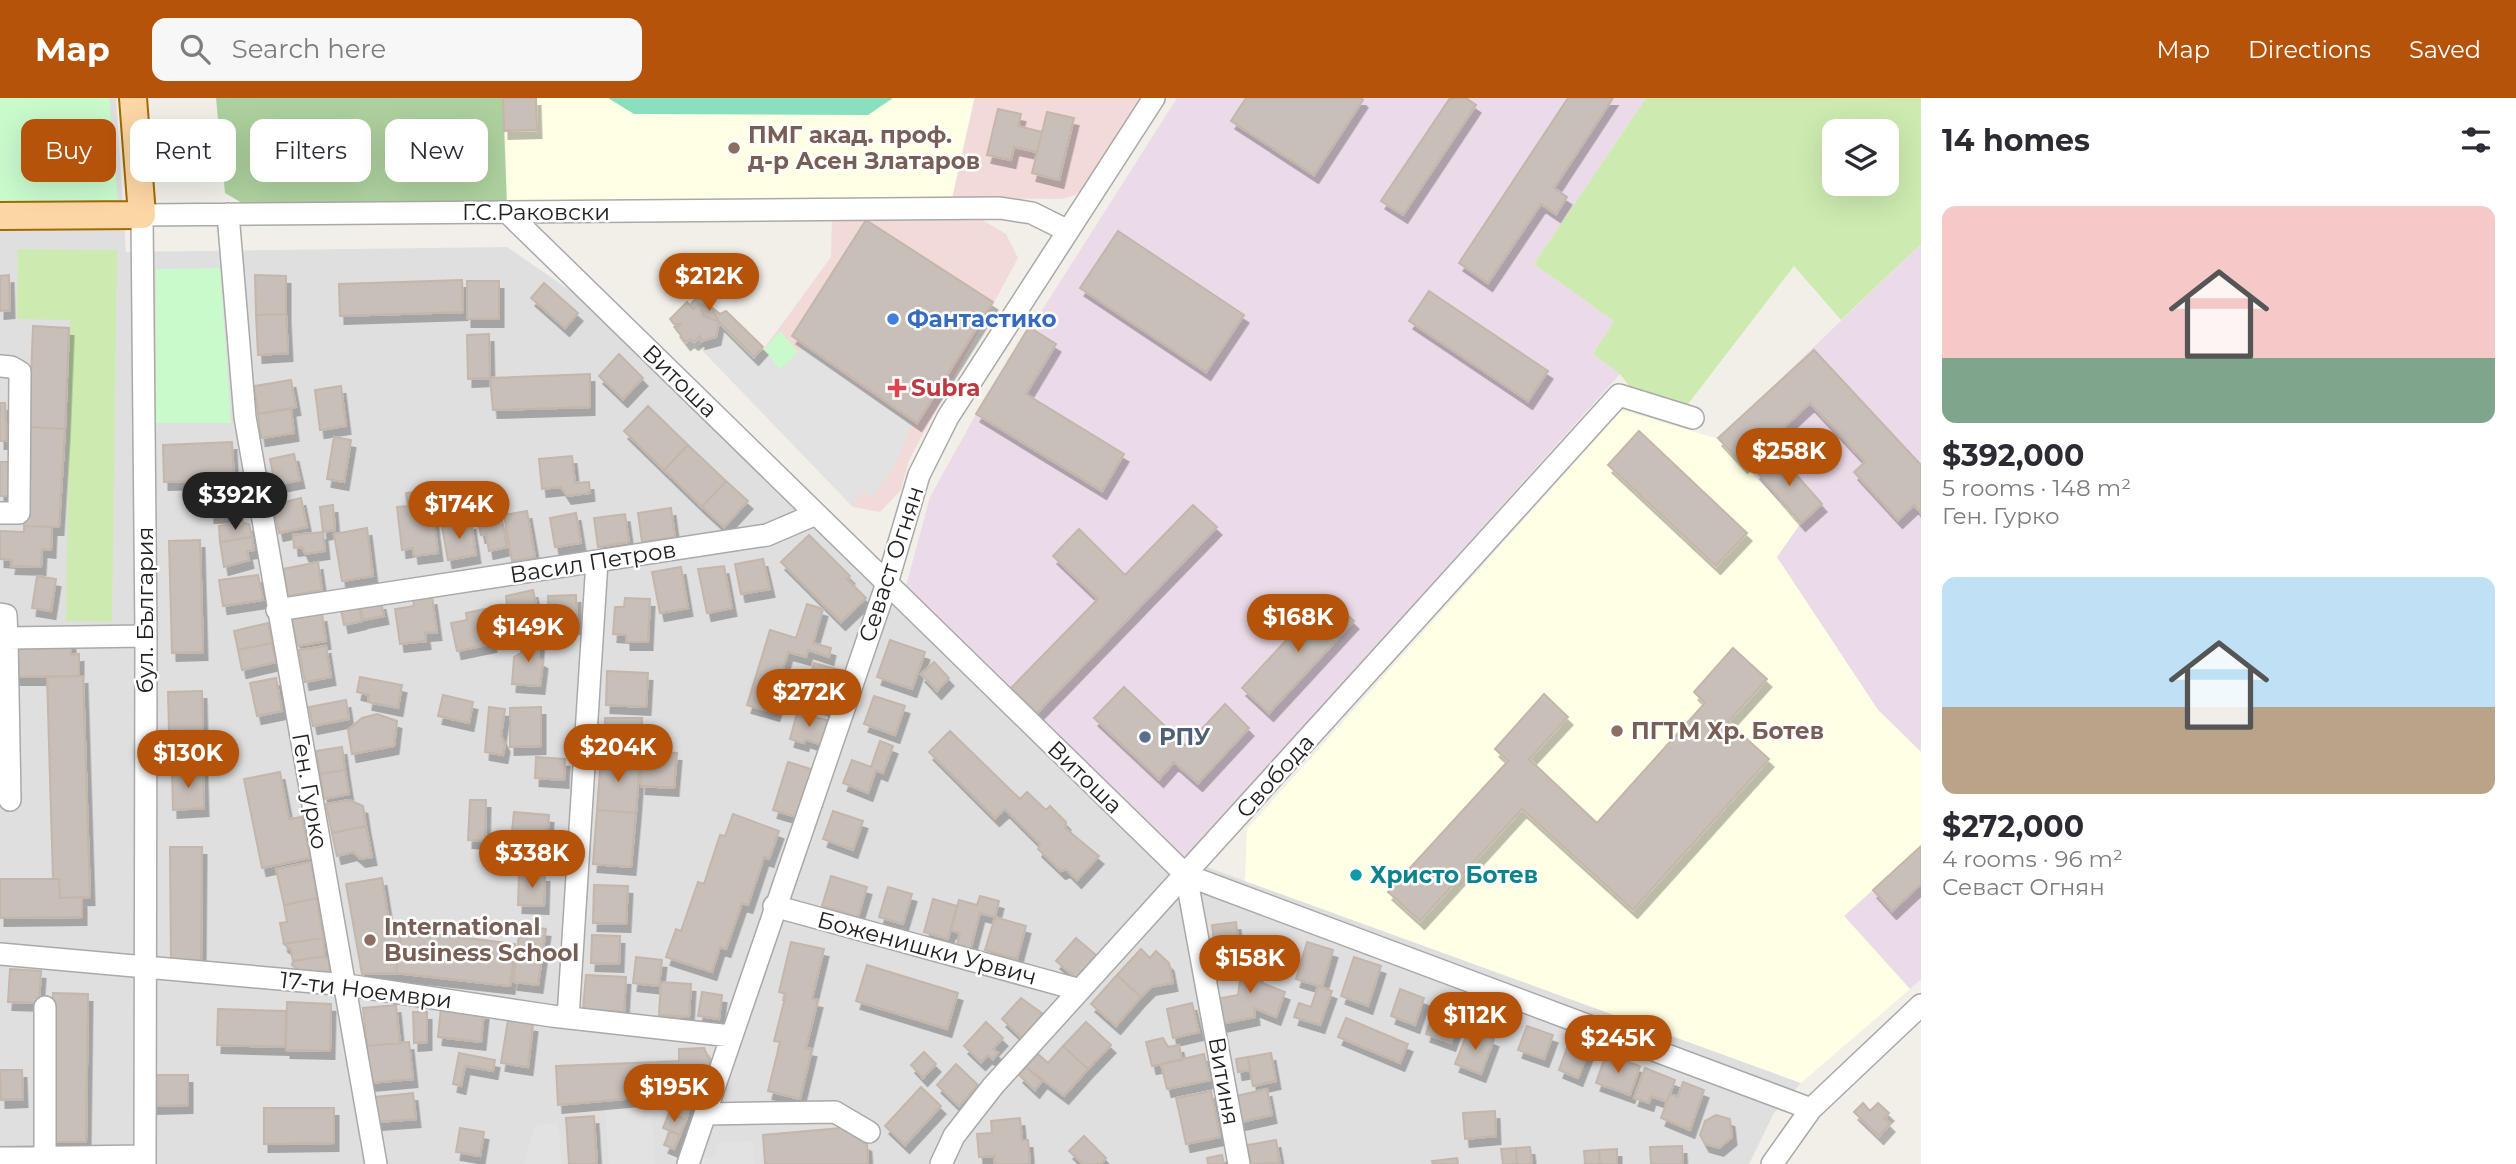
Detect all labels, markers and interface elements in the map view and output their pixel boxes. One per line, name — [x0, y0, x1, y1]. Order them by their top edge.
search box — [152, 18, 642, 81]
text: Map — [35, 29, 110, 69]
icon: search — [176, 30, 214, 68]
text: Search here — [232, 33, 386, 65]
text: Map — [2157, 35, 2210, 64]
text: Directions — [2248, 35, 2371, 64]
text: Saved — [2409, 35, 2481, 64]
chip: Buy — [21, 119, 116, 182]
chip: Rent — [130, 119, 236, 182]
chip: Filters — [250, 119, 371, 182]
chip: New — [385, 119, 488, 182]
map controls — [1822, 119, 1899, 196]
button: layers — [1822, 119, 1899, 196]
place label: ПМГ акад. проф. д-р Асен Златаров — [748, 121, 980, 175]
icon: filters — [2457, 121, 2495, 159]
text: 14 homes — [1942, 122, 2090, 159]
marker: ПМГ акад. проф. д-р Асен Златаров — [726, 140, 742, 156]
street label: Г.С.Раковски — [462, 198, 610, 226]
icon: home — [2156, 251, 2282, 377]
pin: $212K — [660, 254, 758, 313]
text: $212K — [675, 262, 743, 290]
place label: Фантастико — [907, 305, 1057, 333]
marker: Фантастико — [885, 311, 901, 327]
street label: Витоша — [637, 339, 723, 423]
place label: Subra — [911, 374, 981, 402]
marker: Subra — [889, 380, 905, 396]
pin: $258K — [1740, 428, 1838, 488]
text: $258K — [1752, 437, 1826, 465]
text: $392,000 — [1942, 437, 2084, 474]
pin: $392K — [186, 472, 284, 532]
text: 5 rooms · 148 m² — [1942, 474, 2131, 502]
text: $392K — [198, 481, 272, 509]
pin: $174K — [410, 482, 508, 541]
street label: Севаст Огнян — [853, 482, 929, 646]
text: $174K — [424, 490, 494, 518]
text: Ген. Гурко — [1942, 502, 2060, 530]
street label: бул. България — [131, 527, 159, 693]
street label: Васил Петров — [508, 535, 678, 589]
pin: $168K — [1249, 594, 1347, 654]
text: $168K — [1263, 603, 1333, 631]
pin: $149K — [479, 604, 577, 664]
text: $149K — [493, 613, 563, 641]
icon: home — [2156, 622, 2282, 748]
pin: $272K — [760, 670, 858, 729]
text: $272K — [772, 678, 846, 706]
place label: ПГТМ Хр. Ботев — [1631, 717, 1824, 745]
place label: РПУ — [1159, 723, 1211, 751]
marker: ПГТМ Хр. Ботев — [1609, 723, 1625, 739]
pin: $204K — [569, 724, 667, 784]
street label: Свобода — [1230, 728, 1320, 824]
marker: РПУ — [1137, 729, 1153, 745]
pin: $130K — [139, 730, 237, 790]
street label: Ген. Гурко — [286, 731, 334, 851]
text: $204K — [580, 733, 656, 761]
street label: Витоша — [1042, 735, 1128, 819]
text: $130K — [153, 739, 223, 767]
text: $272,000 — [1942, 808, 2084, 845]
pin: $338K — [483, 830, 581, 890]
text: $338K — [495, 839, 569, 867]
text: 4 rooms · 96 m² — [1942, 845, 2123, 873]
place label: Христо Ботев — [1370, 861, 1538, 889]
marker: Христо Ботев — [1348, 867, 1364, 883]
text: Севаст Огнян — [1942, 873, 2105, 901]
street label: Боженишки Урвич — [814, 905, 1040, 991]
place label: International Business School — [384, 913, 579, 967]
marker: International Business School — [362, 932, 378, 948]
pin: $158K — [1201, 936, 1299, 995]
text: $158K — [1215, 944, 1285, 972]
street label: 17-ти Ноември — [278, 966, 454, 1014]
pin: $112K — [1426, 992, 1524, 1052]
text: $112K — [1443, 1001, 1507, 1029]
pin: $245K — [1569, 1016, 1667, 1075]
text: $245K — [1581, 1024, 1655, 1052]
street label: Витиня — [1202, 1035, 1246, 1127]
pin: $195K — [625, 1065, 723, 1124]
text: $195K — [640, 1073, 708, 1101]

